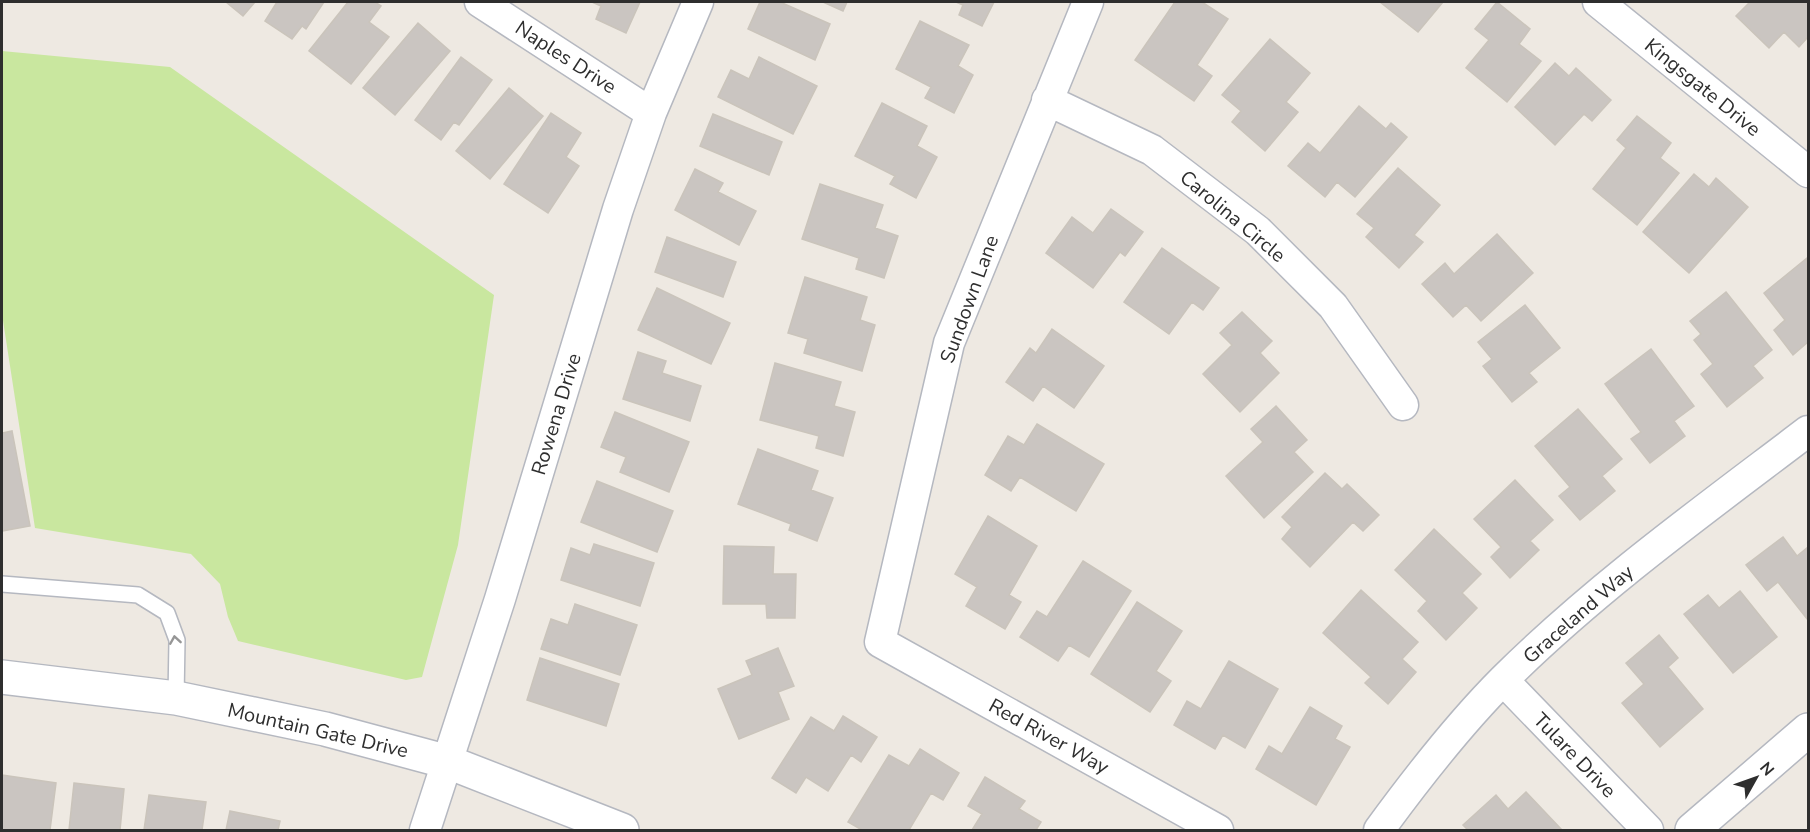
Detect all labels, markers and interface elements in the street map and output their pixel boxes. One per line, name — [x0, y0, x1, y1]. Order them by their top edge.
street label: Naples Drive — [510, 15, 622, 100]
street label: Kingsgate Drive — [1639, 32, 1766, 143]
street label: Carolina Circle — [1174, 164, 1291, 269]
street label: Sundown Lane — [934, 231, 1005, 367]
street label: Rowena Drive — [525, 350, 588, 478]
street label: Graceland Way — [1517, 558, 1640, 670]
one-way arrow — [169, 635, 181, 645]
street label: Red River Way — [984, 692, 1114, 781]
street label: Mountain Gate Drive — [225, 697, 411, 764]
street label: Tulare Drive — [1527, 707, 1622, 804]
north arrow — [1726, 748, 1786, 808]
text: N — [1754, 757, 1779, 781]

